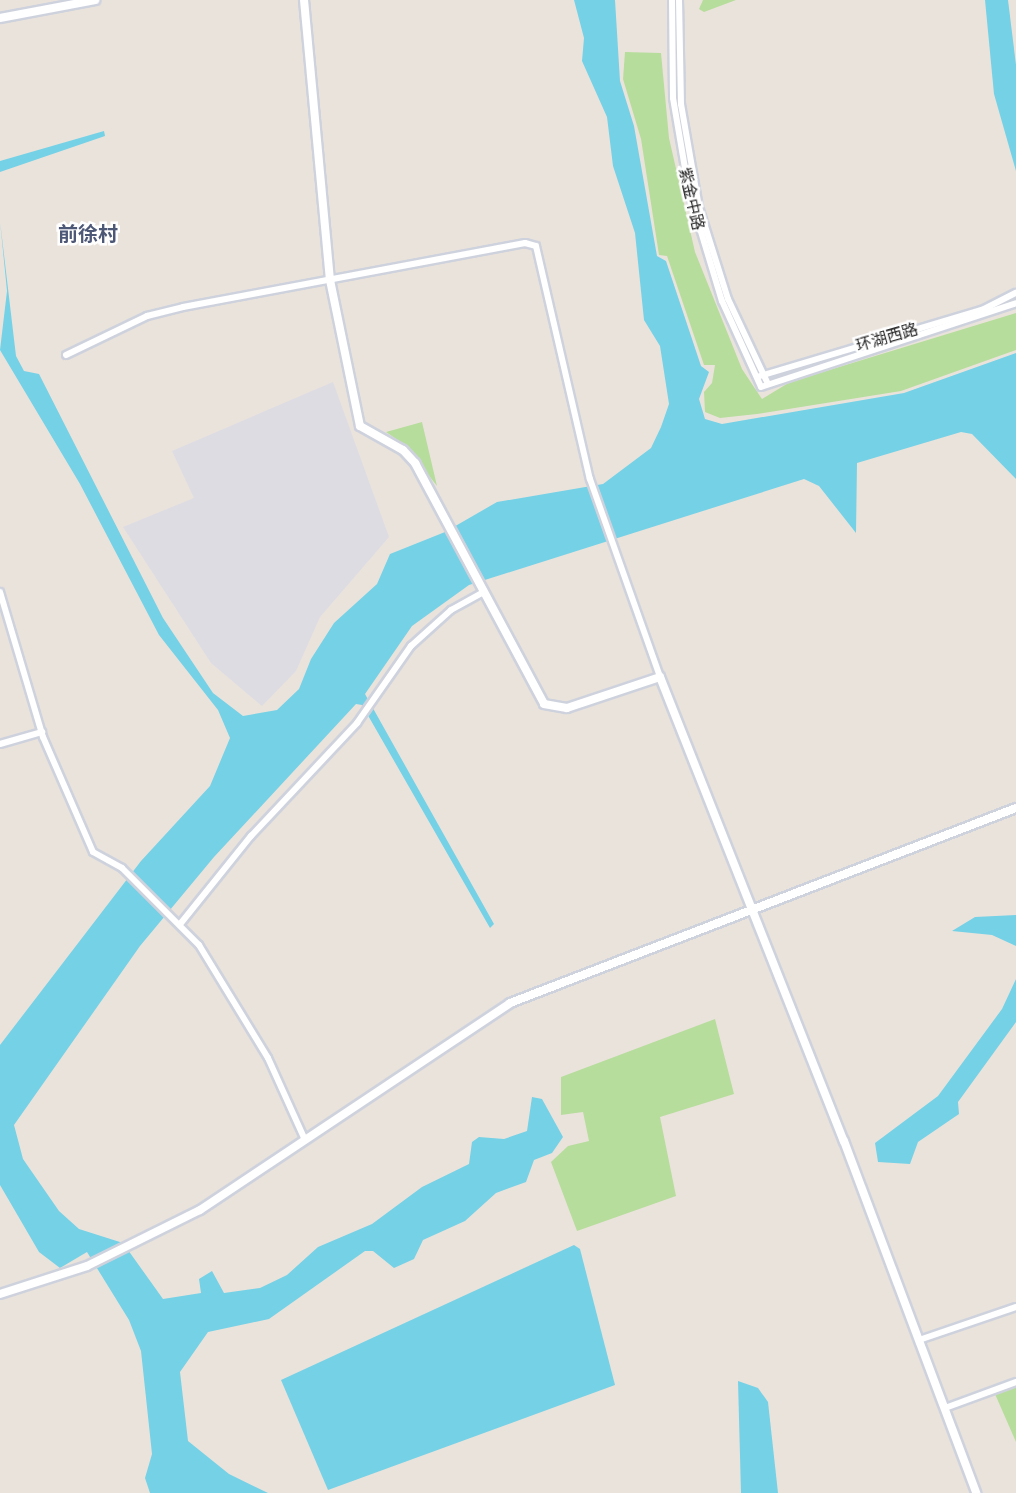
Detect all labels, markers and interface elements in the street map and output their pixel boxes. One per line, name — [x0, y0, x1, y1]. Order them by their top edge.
street label: 紫金中路 — [674, 166, 708, 232]
district label: 前徐村 — [58, 222, 118, 246]
street label: 环湖西路 — [854, 320, 920, 356]

